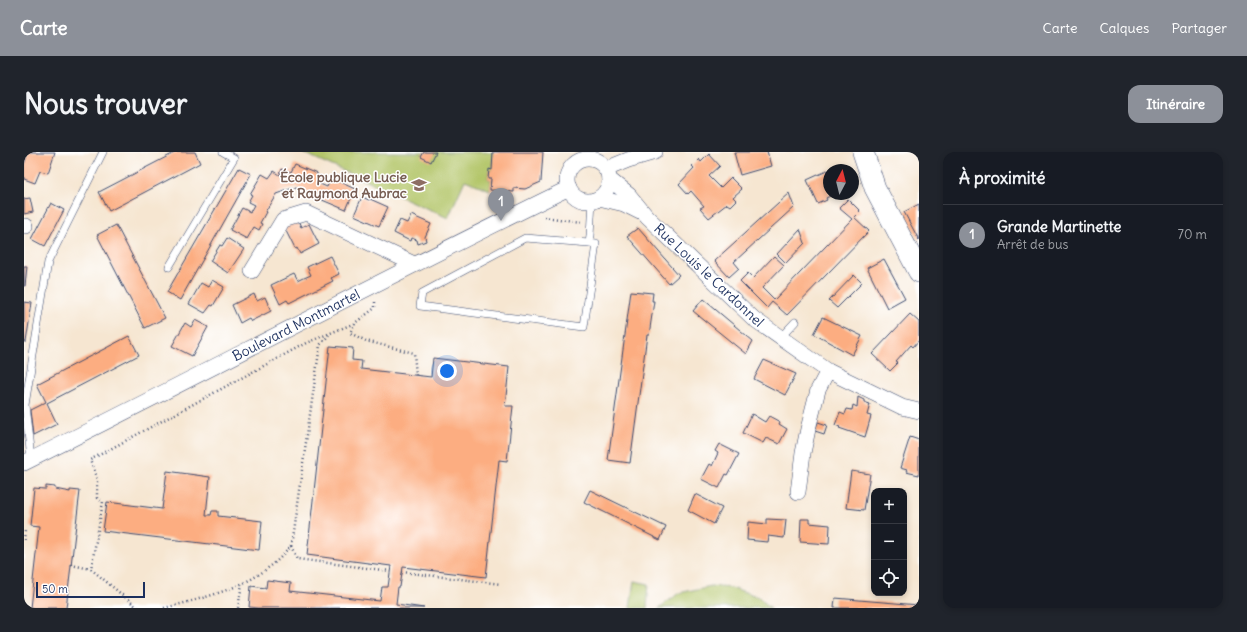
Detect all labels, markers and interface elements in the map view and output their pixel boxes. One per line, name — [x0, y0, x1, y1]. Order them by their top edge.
text: Carte — [20, 16, 67, 40]
text: Carte — [1043, 19, 1077, 37]
text: Calques — [1099, 19, 1149, 37]
text: Partager — [1171, 19, 1227, 37]
button: Itinéraire — [1128, 85, 1223, 123]
text: Nous trouver — [24, 86, 187, 122]
north arrow — [823, 164, 859, 200]
text: À proximité — [959, 167, 1045, 189]
place label: École publique Lucie et Raymond Aubrac — [280, 168, 407, 202]
school or university icon: École publique Lucie et Raymond Aubrac — [410, 176, 428, 194]
pin: 1 — [488, 188, 514, 221]
text: Grande Martinette — [997, 217, 1121, 236]
street label: Rue Louis le Cardonnel — [650, 219, 768, 331]
text: 1 — [969, 226, 975, 243]
text: 70 m — [1178, 226, 1207, 243]
text: Arrêt de bus — [997, 236, 1068, 253]
street label: Boulevard Montmartel — [229, 285, 363, 365]
your location — [437, 361, 457, 381]
map controls — [871, 488, 907, 596]
button: + — [871, 488, 907, 524]
button: − — [871, 524, 907, 560]
button: locate — [871, 560, 907, 596]
scale bar — [36, 580, 145, 599]
text: 50 m — [42, 582, 68, 596]

